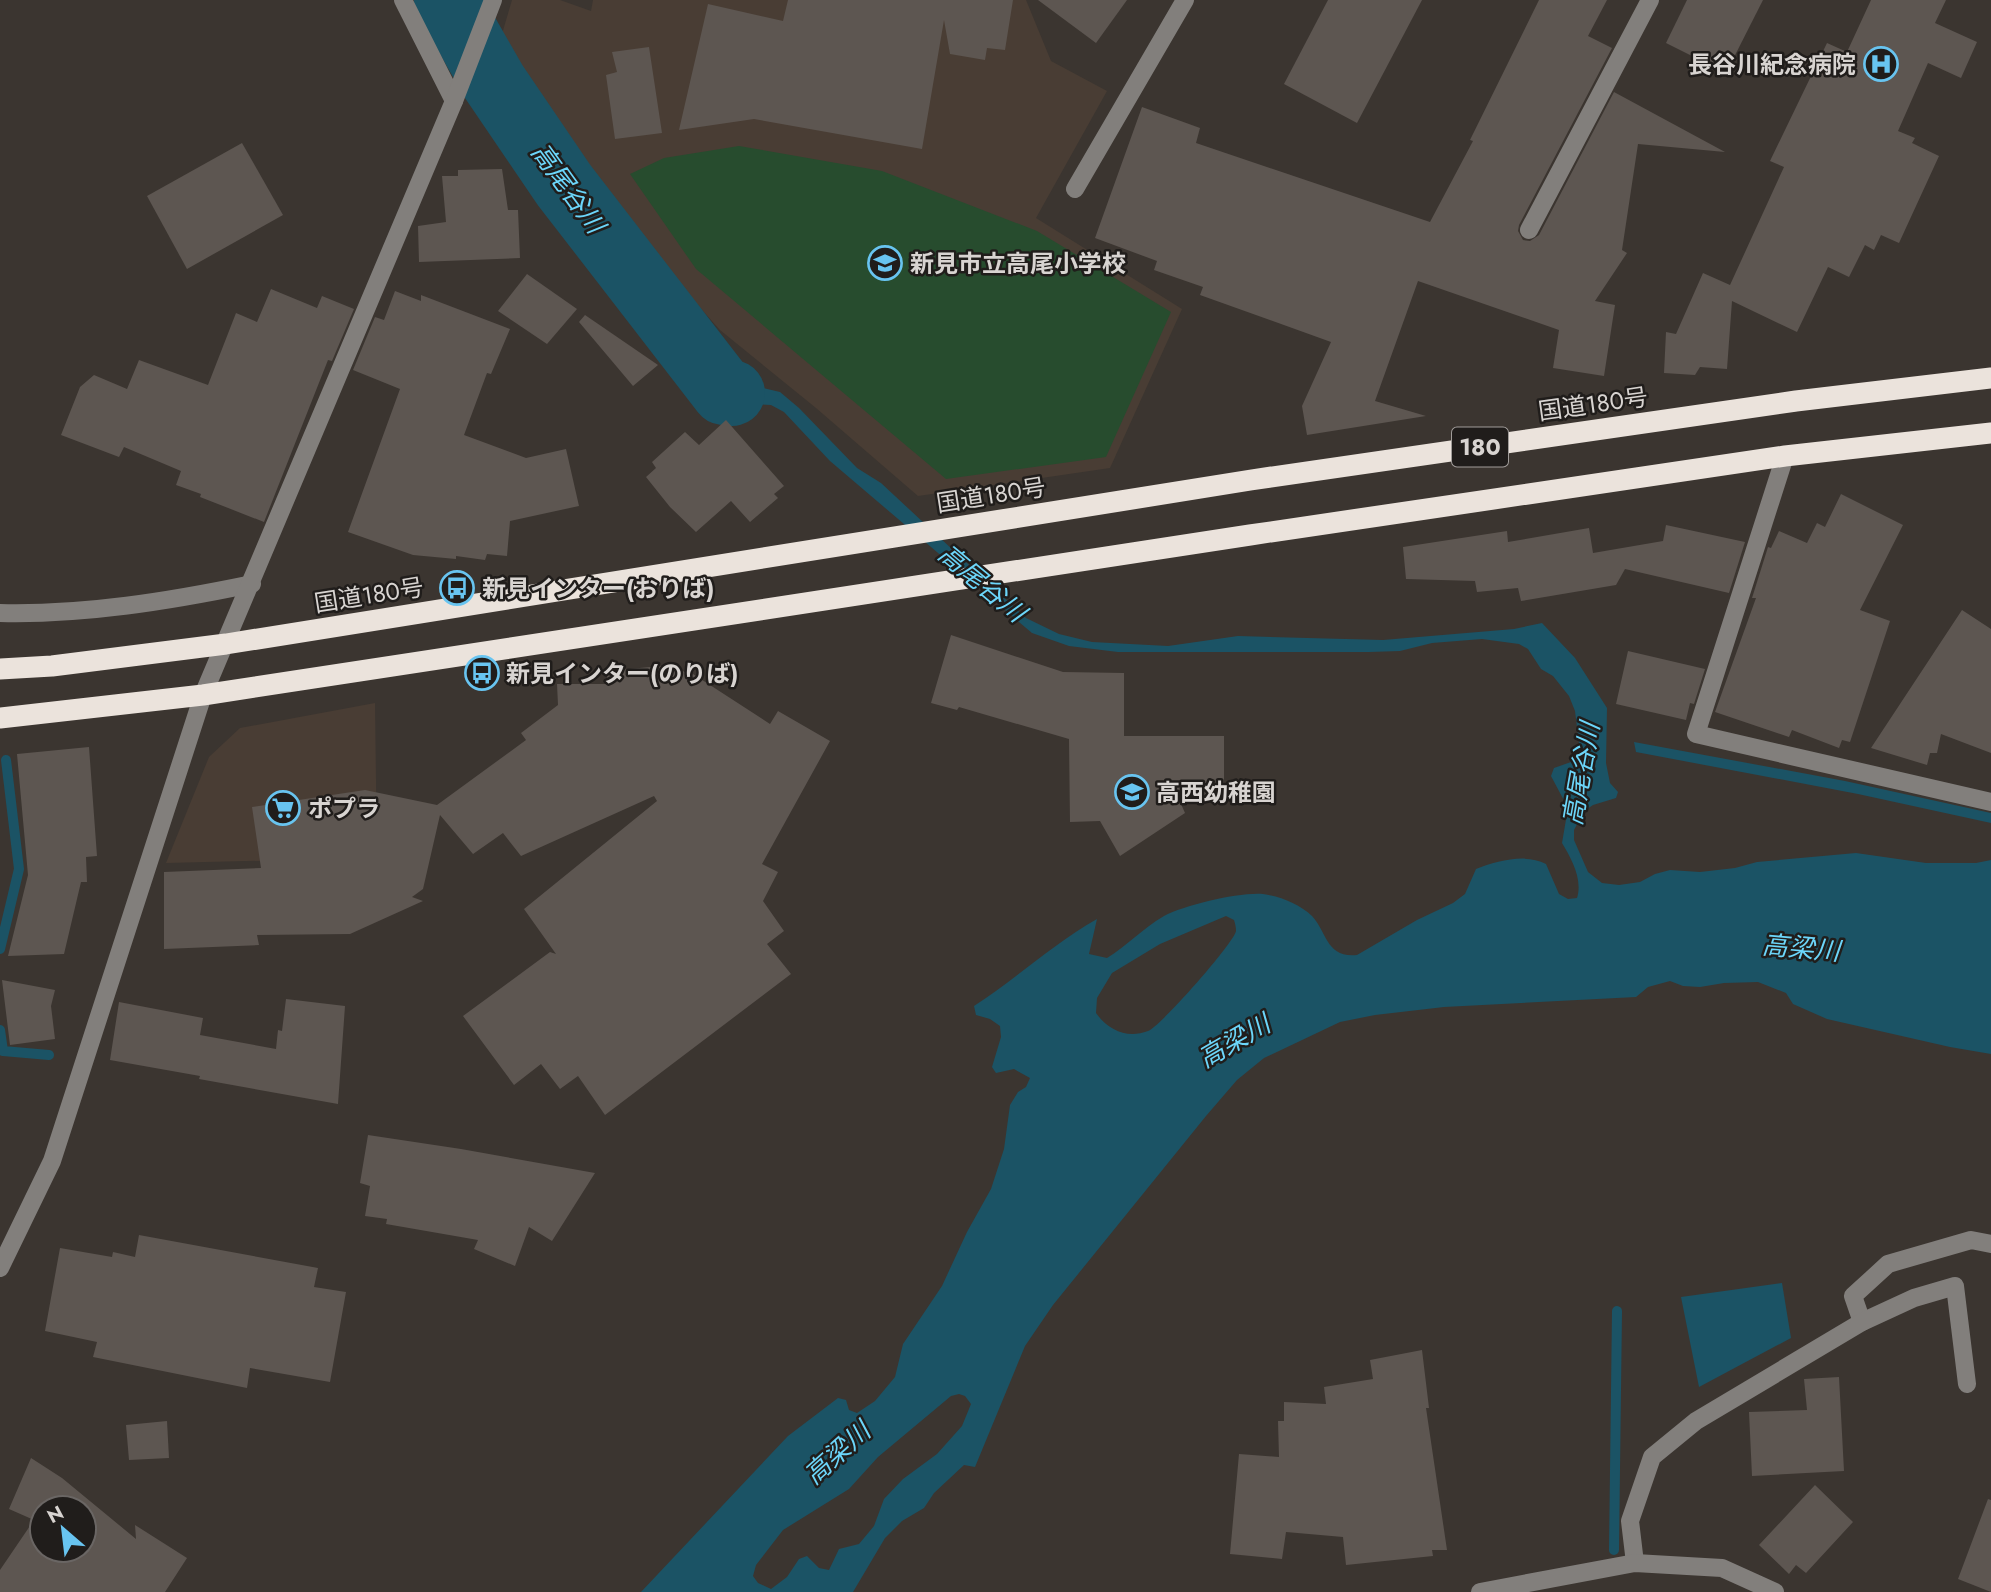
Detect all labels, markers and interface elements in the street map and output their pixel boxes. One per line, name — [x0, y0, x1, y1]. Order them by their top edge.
hospital icon: 長谷川紀念病院 — [1862, 45, 1900, 83]
place label: 長谷川紀念病院 — [1688, 47, 1856, 82]
water label: 高尾谷川 — [522, 135, 616, 244]
school or university icon: 新見市立高尾小学校 — [866, 244, 904, 282]
place label: 新見市立高尾小学校 — [910, 246, 1126, 281]
street label: 国道180号 — [1536, 379, 1650, 429]
road number: 180 — [1452, 428, 1508, 466]
street label: 国道180号 — [934, 469, 1048, 521]
water label: 高尾谷川 — [930, 535, 1036, 633]
street label: 国道180号 — [312, 569, 426, 621]
bus stop icon: 新見インター(おりば) — [438, 569, 476, 607]
place label: 新見インター(おりば) — [482, 571, 714, 606]
bus stop icon: 新見インター(のりば) — [463, 654, 501, 692]
place label: 新見インター(のりば) — [506, 656, 738, 691]
water label: 高尾谷川 — [1553, 717, 1609, 829]
school or university icon: 高西幼稚園 — [1113, 773, 1151, 811]
place label: 高西幼稚園 — [1156, 775, 1276, 810]
supermarket icon: ポプラ — [264, 789, 302, 827]
place label: ポプラ — [308, 791, 380, 826]
water label: 高梁川 — [1760, 926, 1844, 971]
water label: 高梁川 — [1191, 1004, 1280, 1077]
water label: 高梁川 — [795, 1411, 881, 1493]
north arrow — [28, 1494, 98, 1564]
text: N — [42, 1499, 68, 1530]

